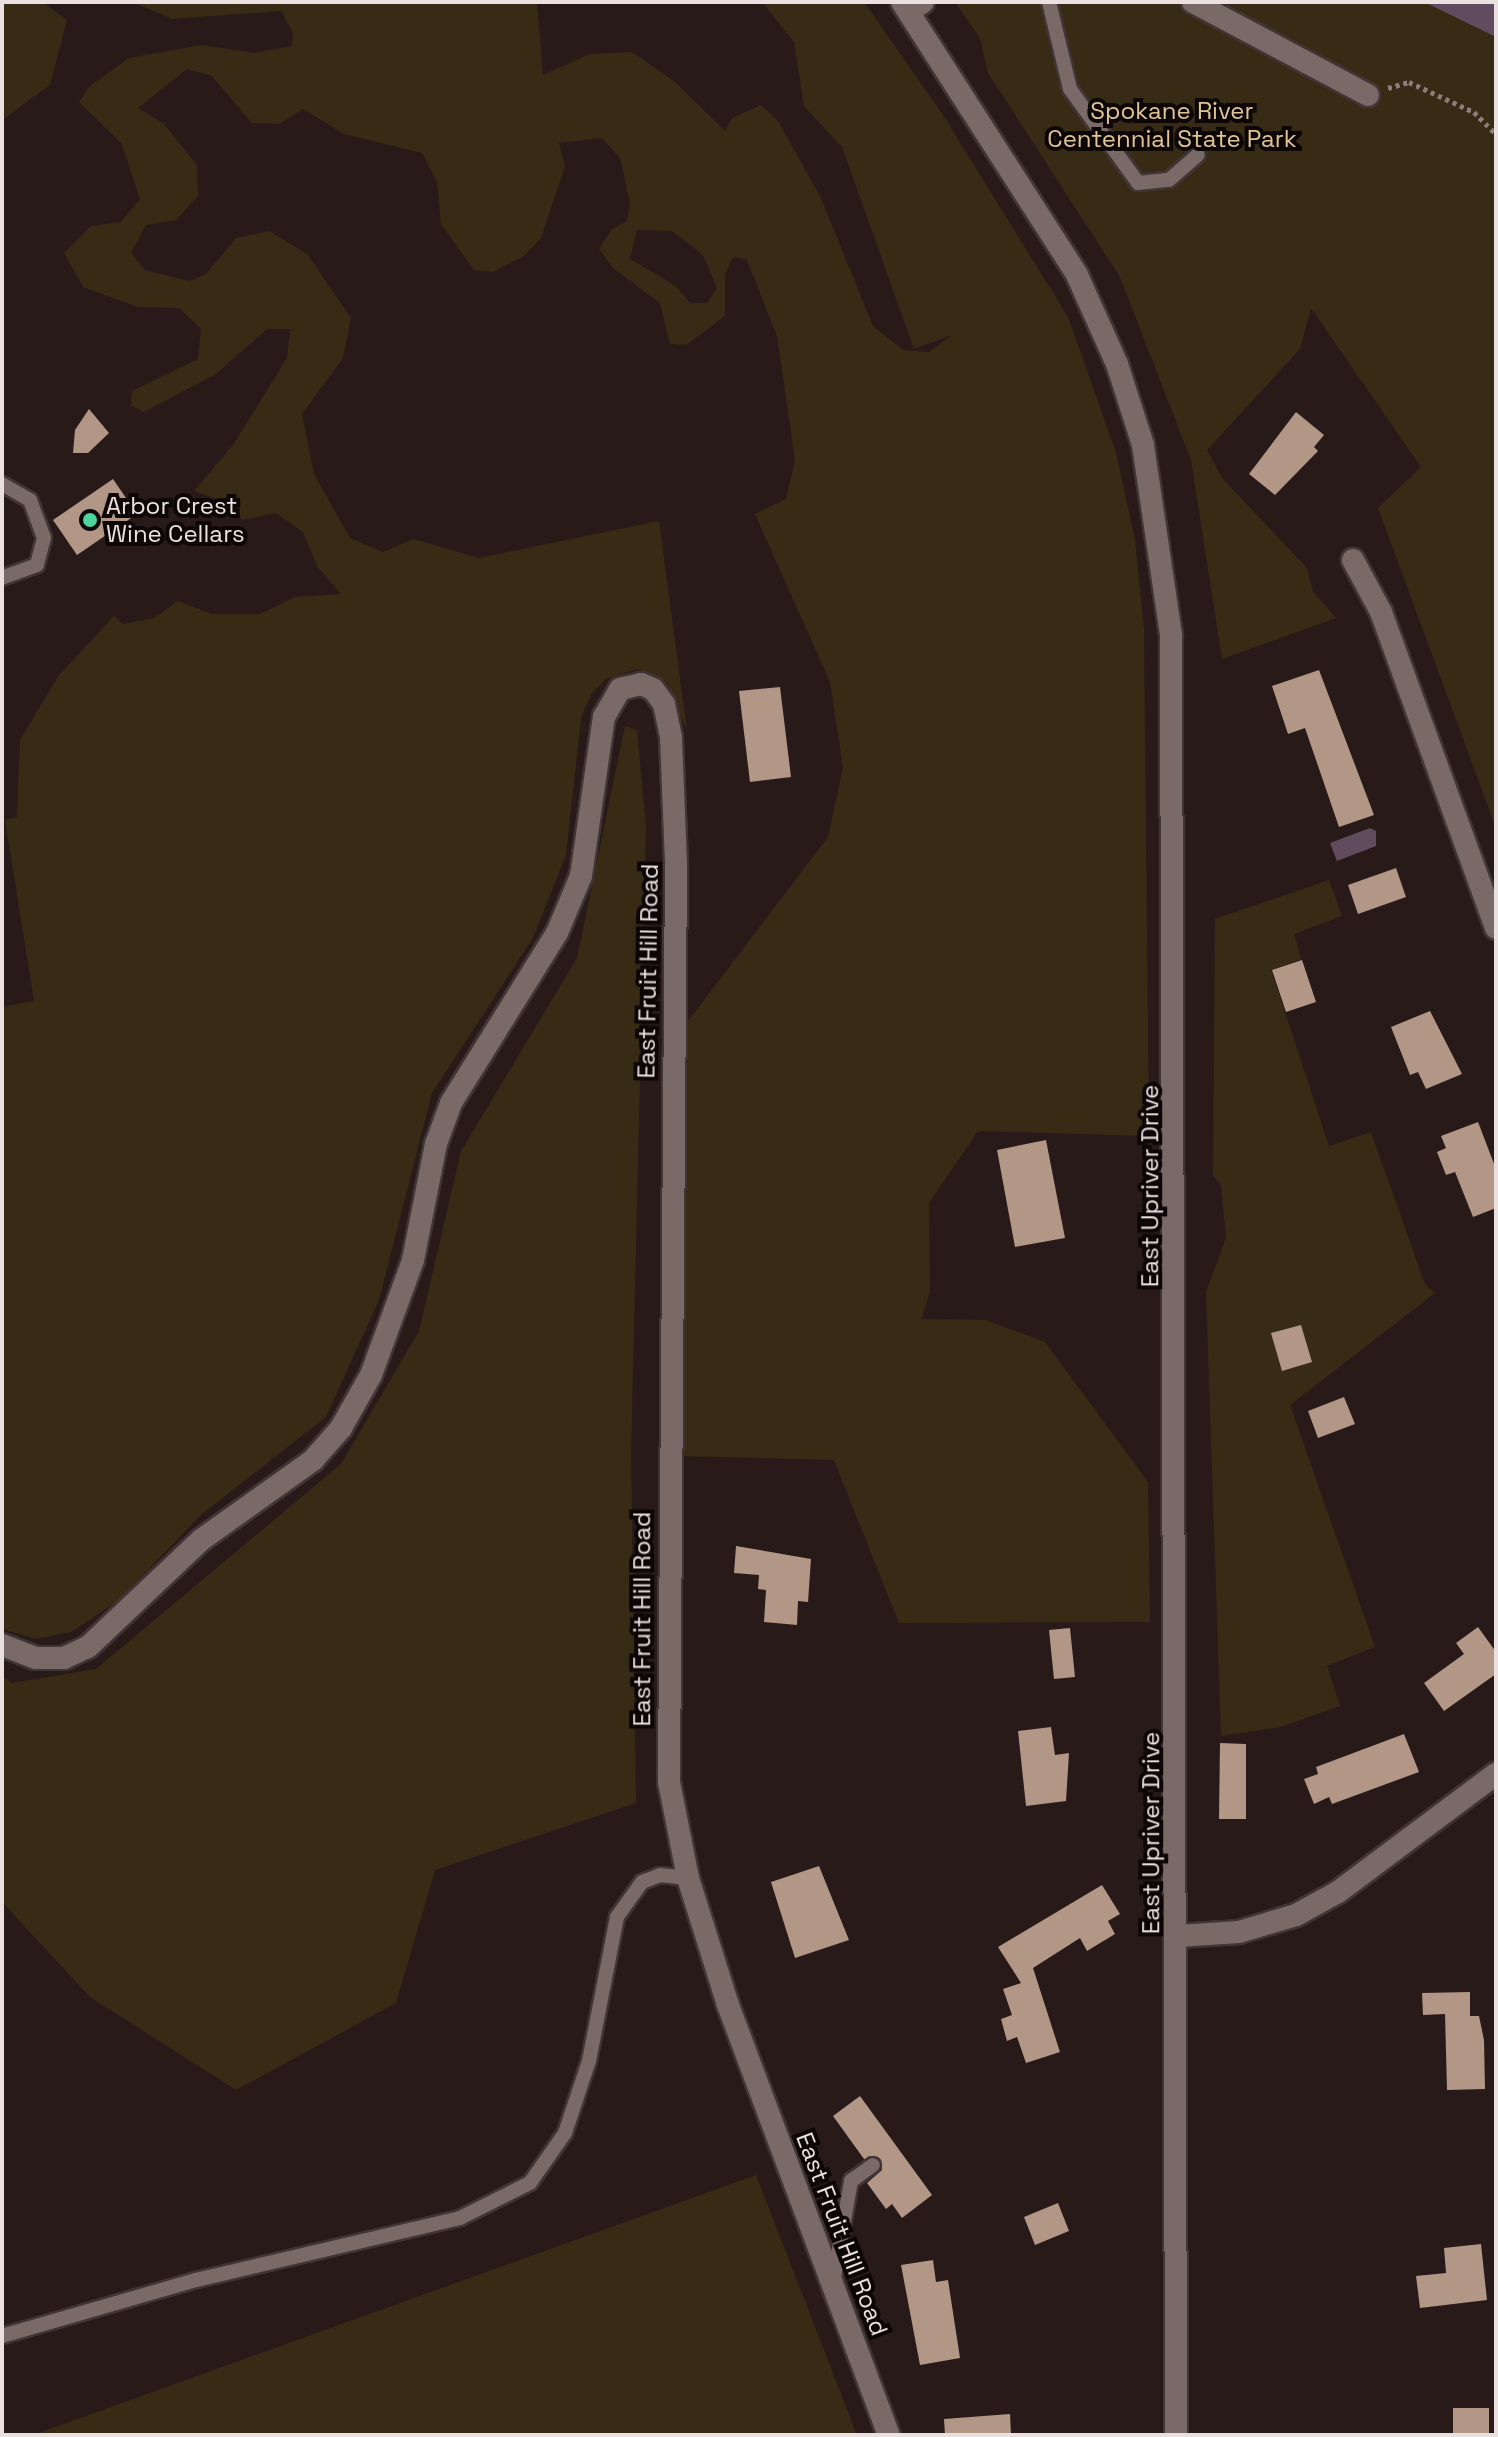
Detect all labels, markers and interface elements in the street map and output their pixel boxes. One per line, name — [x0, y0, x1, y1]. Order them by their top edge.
park label: Spokane River Centennial State Park — [1047, 97, 1297, 153]
place label: Arbor Crest Wine Cellars — [106, 492, 245, 548]
marker: Arbor Crest Wine Cellars — [81, 511, 99, 529]
street label: East Fruit Hill Road — [632, 863, 664, 1079]
street label: East Upriver Drive — [1136, 1085, 1164, 1287]
street label: East Fruit Hill Road — [628, 1511, 656, 1727]
street label: East Upriver Drive — [1137, 1732, 1165, 1934]
street label: East Fruit Hill Road — [790, 2128, 894, 2340]

